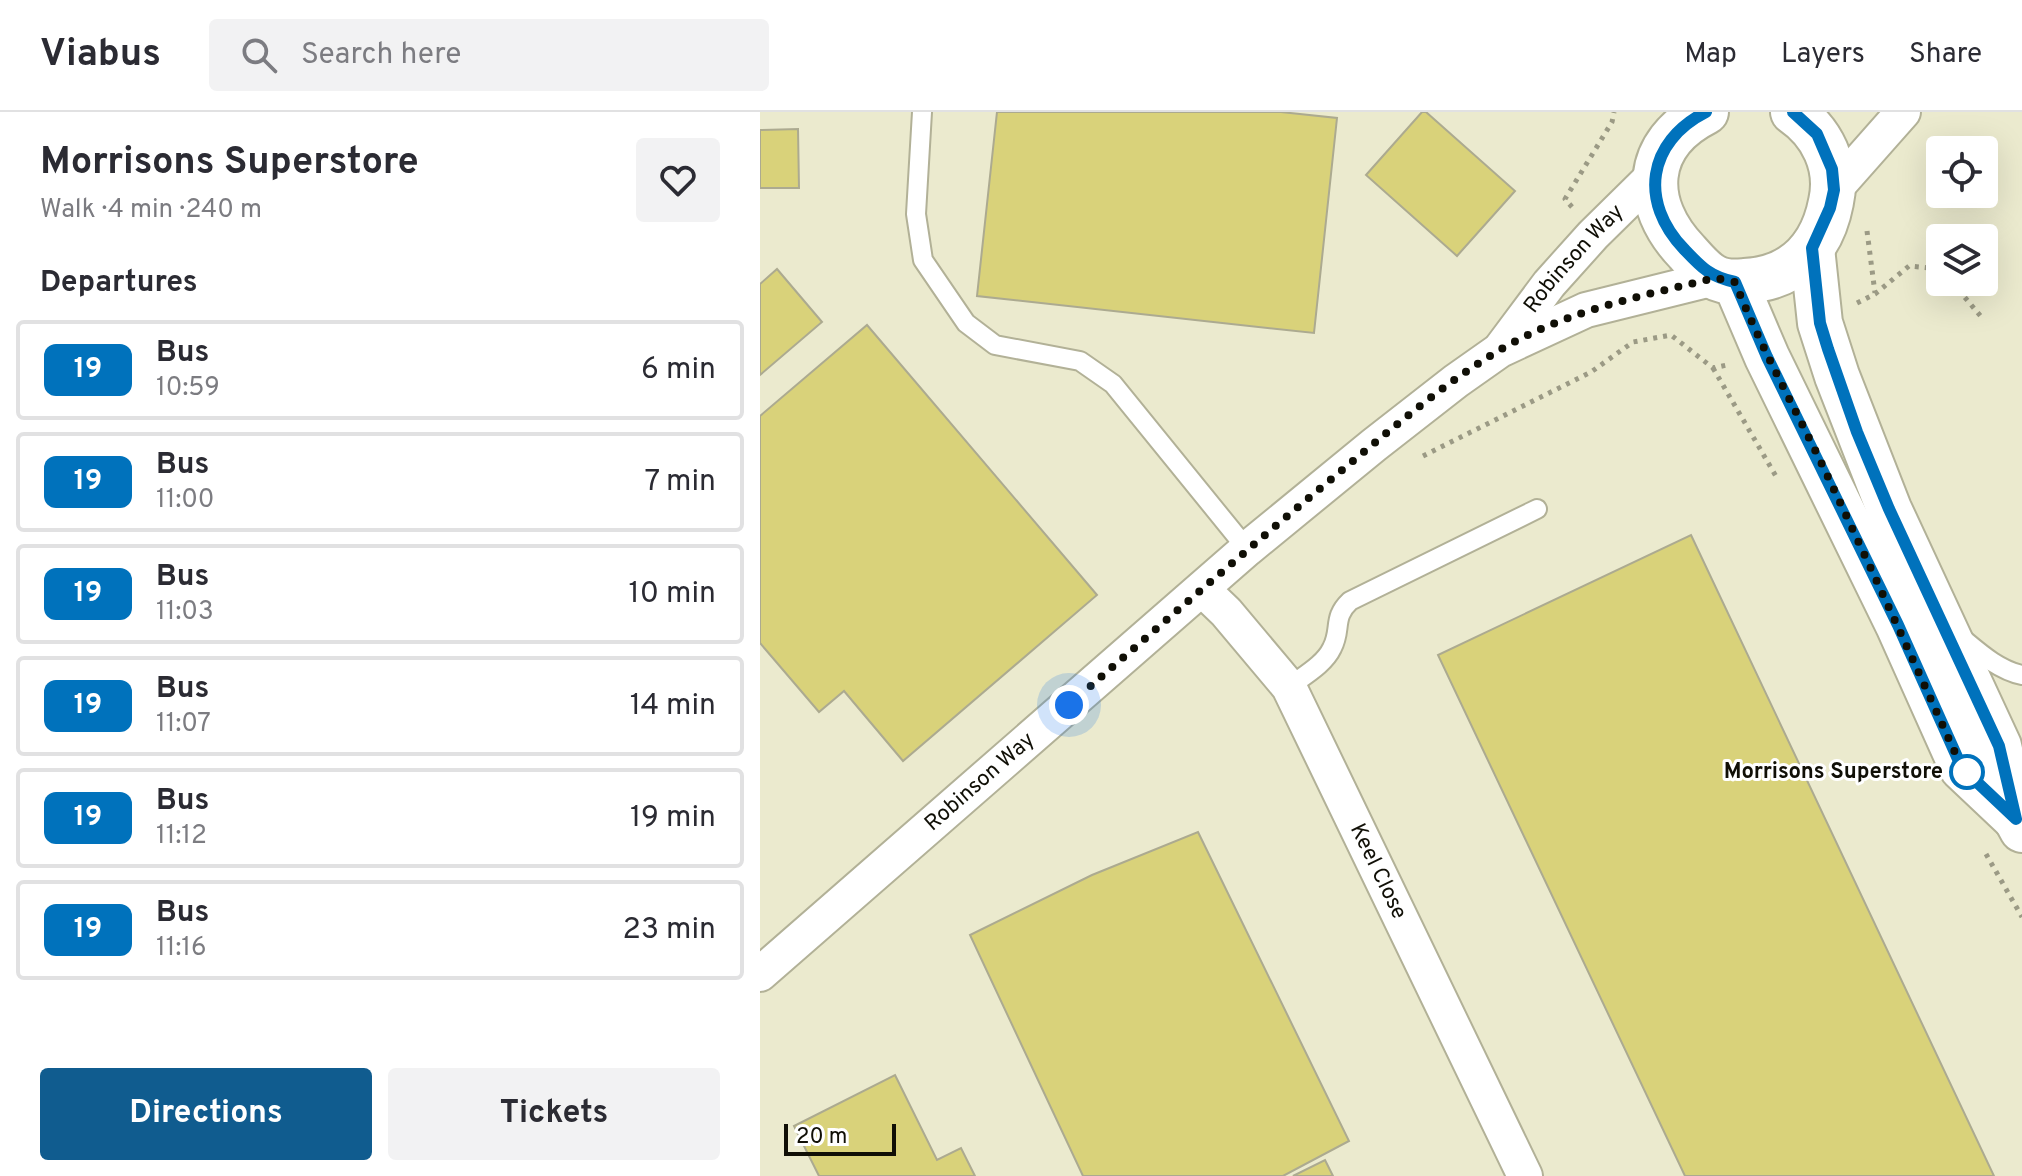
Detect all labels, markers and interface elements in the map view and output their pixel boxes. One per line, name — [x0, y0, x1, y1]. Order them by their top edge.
search box — [209, 19, 769, 91]
text: Viabus — [40, 31, 161, 80]
icon: search — [237, 33, 281, 77]
text: Search here — [301, 37, 461, 74]
text: Map — [1684, 37, 1737, 73]
text: Layers — [1781, 37, 1865, 73]
text: Share — [1909, 37, 1982, 73]
map controls — [1926, 136, 1998, 296]
button: locate — [1926, 136, 1998, 208]
button: heart — [636, 138, 720, 222]
text: Morrisons Superstore — [40, 139, 419, 188]
text: Walk · 4 min · 240 m — [40, 194, 262, 227]
street label: Robinson Way — [1518, 199, 1630, 319]
button: layers — [1926, 224, 1998, 296]
text: Departures — [40, 265, 198, 302]
text: Bus — [156, 335, 209, 372]
text: 19 — [74, 352, 102, 388]
text: 6 min — [641, 352, 716, 389]
text: 10:59 — [156, 372, 220, 405]
text: Bus — [156, 447, 209, 484]
text: 19 — [74, 464, 102, 500]
text: 7 min — [645, 464, 716, 501]
text: 11:00 — [156, 484, 214, 517]
text: Bus — [156, 559, 209, 596]
text: 19 — [74, 576, 102, 612]
text: 10 min — [629, 576, 716, 613]
text: 11:03 — [156, 596, 214, 629]
text: Bus — [156, 671, 209, 708]
your location — [1049, 685, 1089, 725]
text: 19 — [74, 688, 102, 724]
text: 14 min — [630, 688, 716, 725]
text: 11:07 — [156, 708, 211, 741]
street label: Robinson Way — [919, 727, 1041, 837]
marker: Morrisons Superstore — [1950, 755, 1984, 789]
place label: Morrisons Superstore — [1724, 759, 1943, 786]
text: Bus — [156, 783, 209, 820]
text: 19 — [74, 800, 102, 836]
text: 19 min — [630, 800, 716, 837]
street label: Keel Close — [1343, 819, 1413, 924]
text: 11:12 — [156, 820, 207, 853]
text: Bus — [156, 895, 209, 932]
text: 19 — [74, 912, 102, 948]
text: 23 min — [623, 912, 716, 949]
text: 11:16 — [156, 932, 206, 965]
button: Directions — [40, 1068, 372, 1160]
button: Tickets — [388, 1068, 720, 1160]
scale bar — [784, 1120, 896, 1156]
text: 20 m — [796, 1124, 847, 1151]

